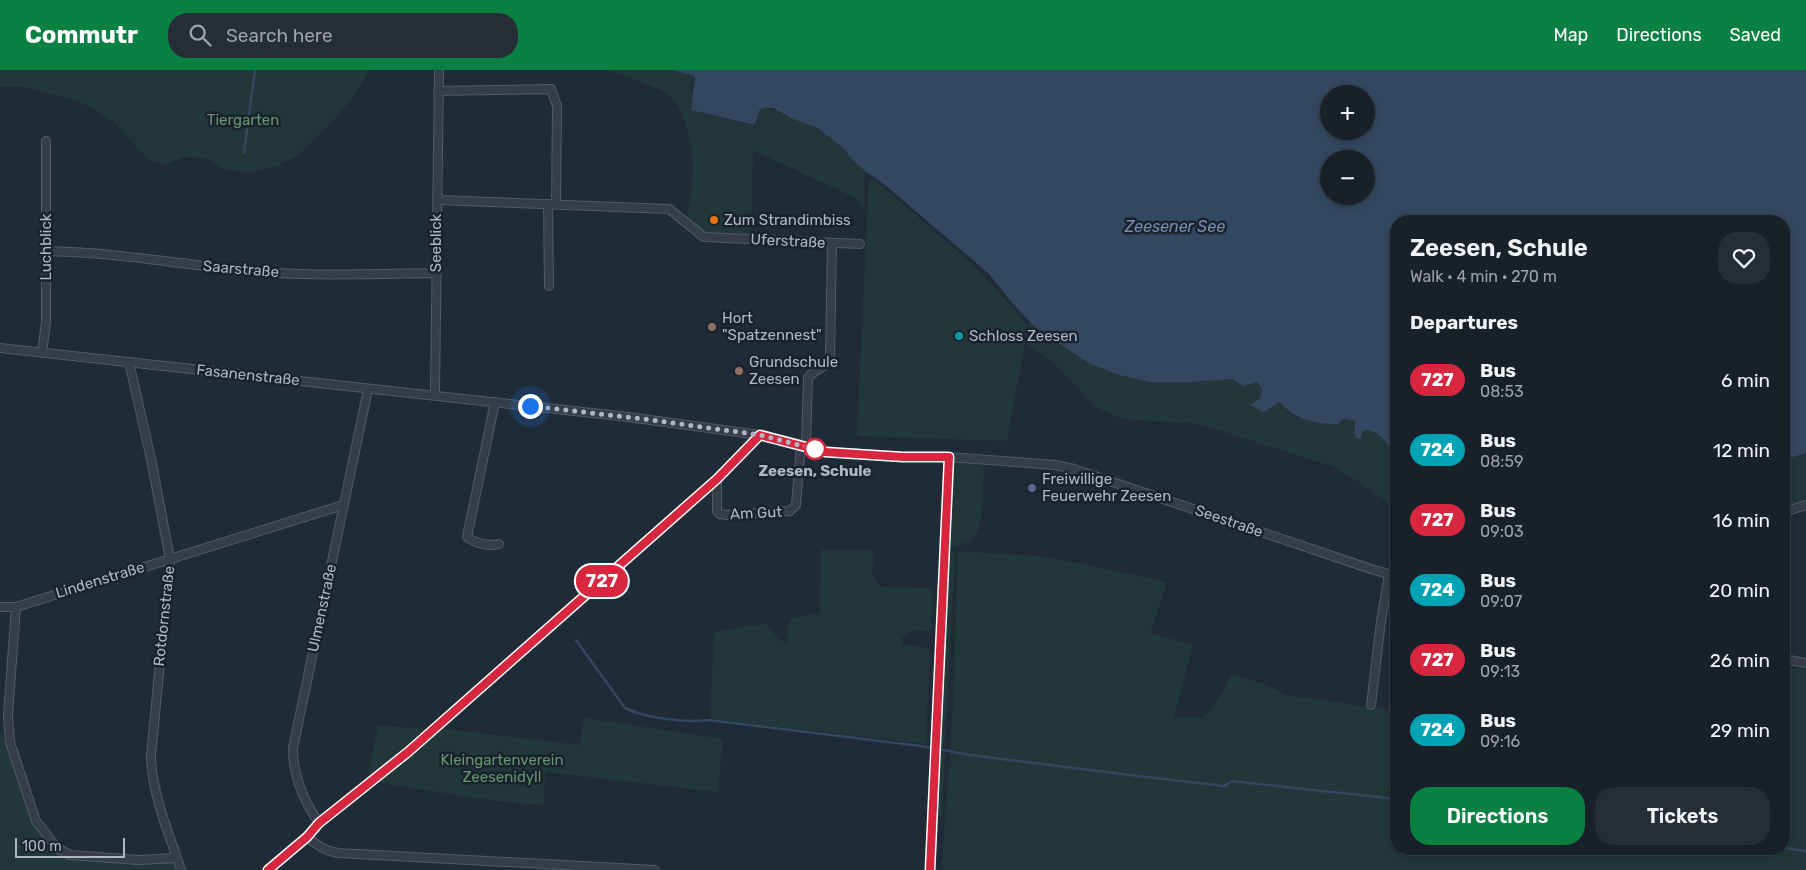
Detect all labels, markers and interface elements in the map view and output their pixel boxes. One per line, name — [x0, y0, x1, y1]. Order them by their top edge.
search box — [168, 13, 518, 58]
text: Commutr — [25, 21, 138, 49]
icon: search — [186, 21, 214, 49]
text: Search here — [226, 24, 333, 47]
text: Map — [1553, 24, 1588, 46]
text: Directions — [1616, 24, 1702, 46]
text: Saved — [1730, 24, 1781, 46]
map controls — [1320, 85, 1375, 205]
button: + — [1320, 85, 1375, 140]
park label: Tiergarten — [207, 111, 279, 129]
button: − — [1320, 150, 1375, 205]
place label: Zum Strandimbiss — [724, 211, 851, 229]
street label: Luchblick — [37, 213, 55, 280]
street label: Seeblick — [427, 214, 445, 272]
marker: Zum Strandimbiss — [708, 214, 720, 226]
water label: Zeesener See — [1124, 217, 1225, 236]
street label: Uferstraße — [750, 230, 826, 252]
button: heart — [1718, 232, 1770, 284]
text: Zeesen, Schule — [1410, 234, 1588, 262]
street label: Saarstraße — [202, 257, 280, 281]
text: Walk · 4 min · 270 m — [1410, 267, 1557, 286]
place label: Hort "Spatzennest" — [722, 309, 822, 344]
text: Departures — [1410, 311, 1518, 334]
marker: Hort "Spatzennest" — [706, 321, 718, 333]
place label: Schloss Zeesen — [969, 327, 1078, 345]
marker: Schloss Zeesen — [953, 330, 965, 342]
place label: Grundschule Zeesen — [749, 353, 838, 388]
text: Bus — [1480, 359, 1516, 382]
street label: Fasanenstraße — [195, 361, 301, 389]
marker: Grundschule Zeesen — [733, 365, 745, 377]
text: 727 — [1421, 369, 1454, 391]
text: 6 min — [1721, 369, 1770, 392]
text: 08:53 — [1480, 382, 1524, 401]
your location — [518, 394, 543, 419]
text: Bus — [1480, 429, 1516, 452]
marker: Zeesen, Schule — [804, 438, 826, 460]
text: 724 — [1420, 439, 1455, 461]
text: 12 min — [1713, 439, 1770, 462]
text: 08:59 — [1480, 452, 1523, 471]
place label: Zeesen, Schule — [758, 462, 872, 480]
place label: Freiwillige Feuerwehr Zeesen — [1042, 470, 1171, 505]
marker: Freiwillige Feuerwehr Zeesen — [1026, 482, 1038, 494]
text: Bus — [1480, 499, 1516, 522]
street label: Seestraße — [1193, 501, 1265, 541]
street label: Am Gut — [729, 503, 783, 523]
text: 727 — [1421, 509, 1454, 531]
text: 16 min — [1713, 509, 1770, 532]
text: 09:03 — [1480, 522, 1524, 541]
street label: Lindenstraße — [53, 558, 147, 602]
street label: Ulmenstraße — [304, 562, 340, 654]
street label: Rotdornstraße — [150, 565, 178, 667]
line badge: 727 — [573, 565, 631, 597]
text: Bus — [1480, 569, 1516, 592]
text: 727 — [586, 570, 618, 592]
text: 724 — [1420, 579, 1455, 601]
text: 20 min — [1709, 579, 1770, 602]
text: 09:07 — [1480, 592, 1522, 611]
text: Bus — [1480, 639, 1516, 662]
text: 727 — [1421, 649, 1454, 671]
text: 26 min — [1710, 649, 1770, 672]
text: 09:13 — [1480, 662, 1520, 681]
text: Bus — [1480, 709, 1516, 732]
text: 724 — [1420, 719, 1455, 741]
text: 29 min — [1710, 719, 1770, 742]
text: 09:16 — [1480, 732, 1520, 751]
park label: Kleingartenverein Zeesenidyll — [441, 751, 563, 786]
button: Directions — [1410, 787, 1585, 845]
button: Tickets — [1595, 787, 1770, 845]
scale bar — [15, 835, 125, 858]
text: 100 m — [22, 838, 62, 855]

